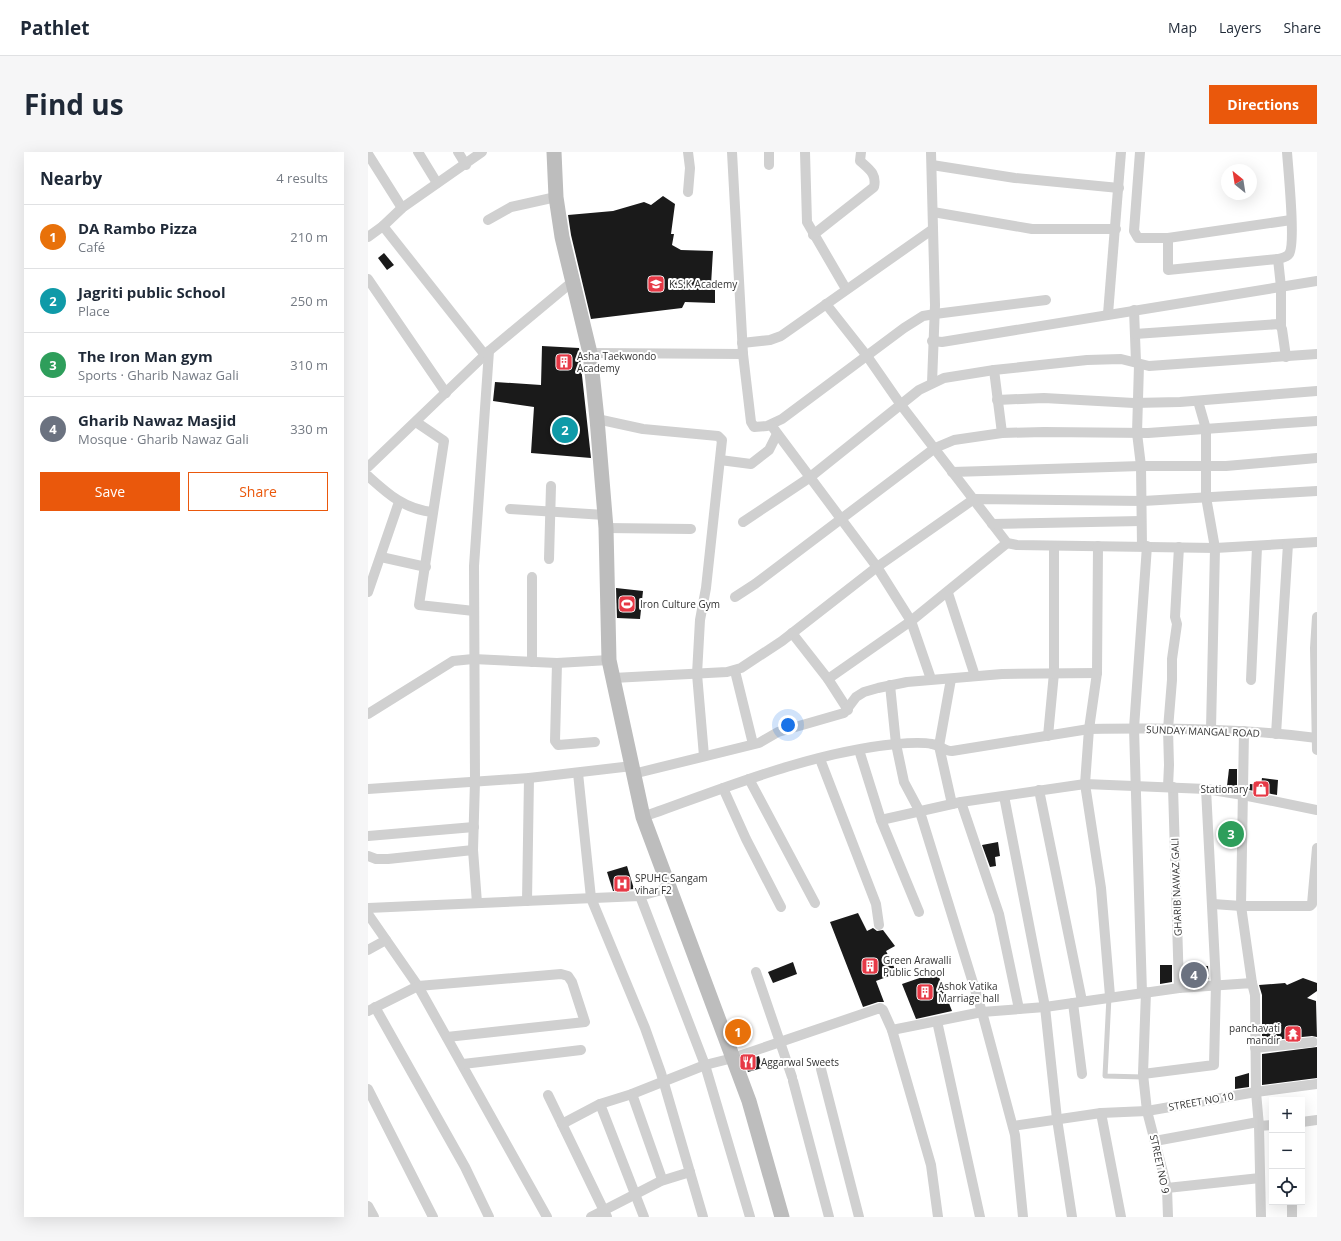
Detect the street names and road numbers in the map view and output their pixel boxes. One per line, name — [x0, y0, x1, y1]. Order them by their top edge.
street label: SUNDAY MANGAL ROAD — [1146, 722, 1260, 740]
street label: GHARIB NAWAZ GALI — [1167, 838, 1185, 936]
street label: STREET NO 10 — [1167, 1088, 1235, 1114]
street label: STREET NO 9 — [1147, 1133, 1173, 1195]

